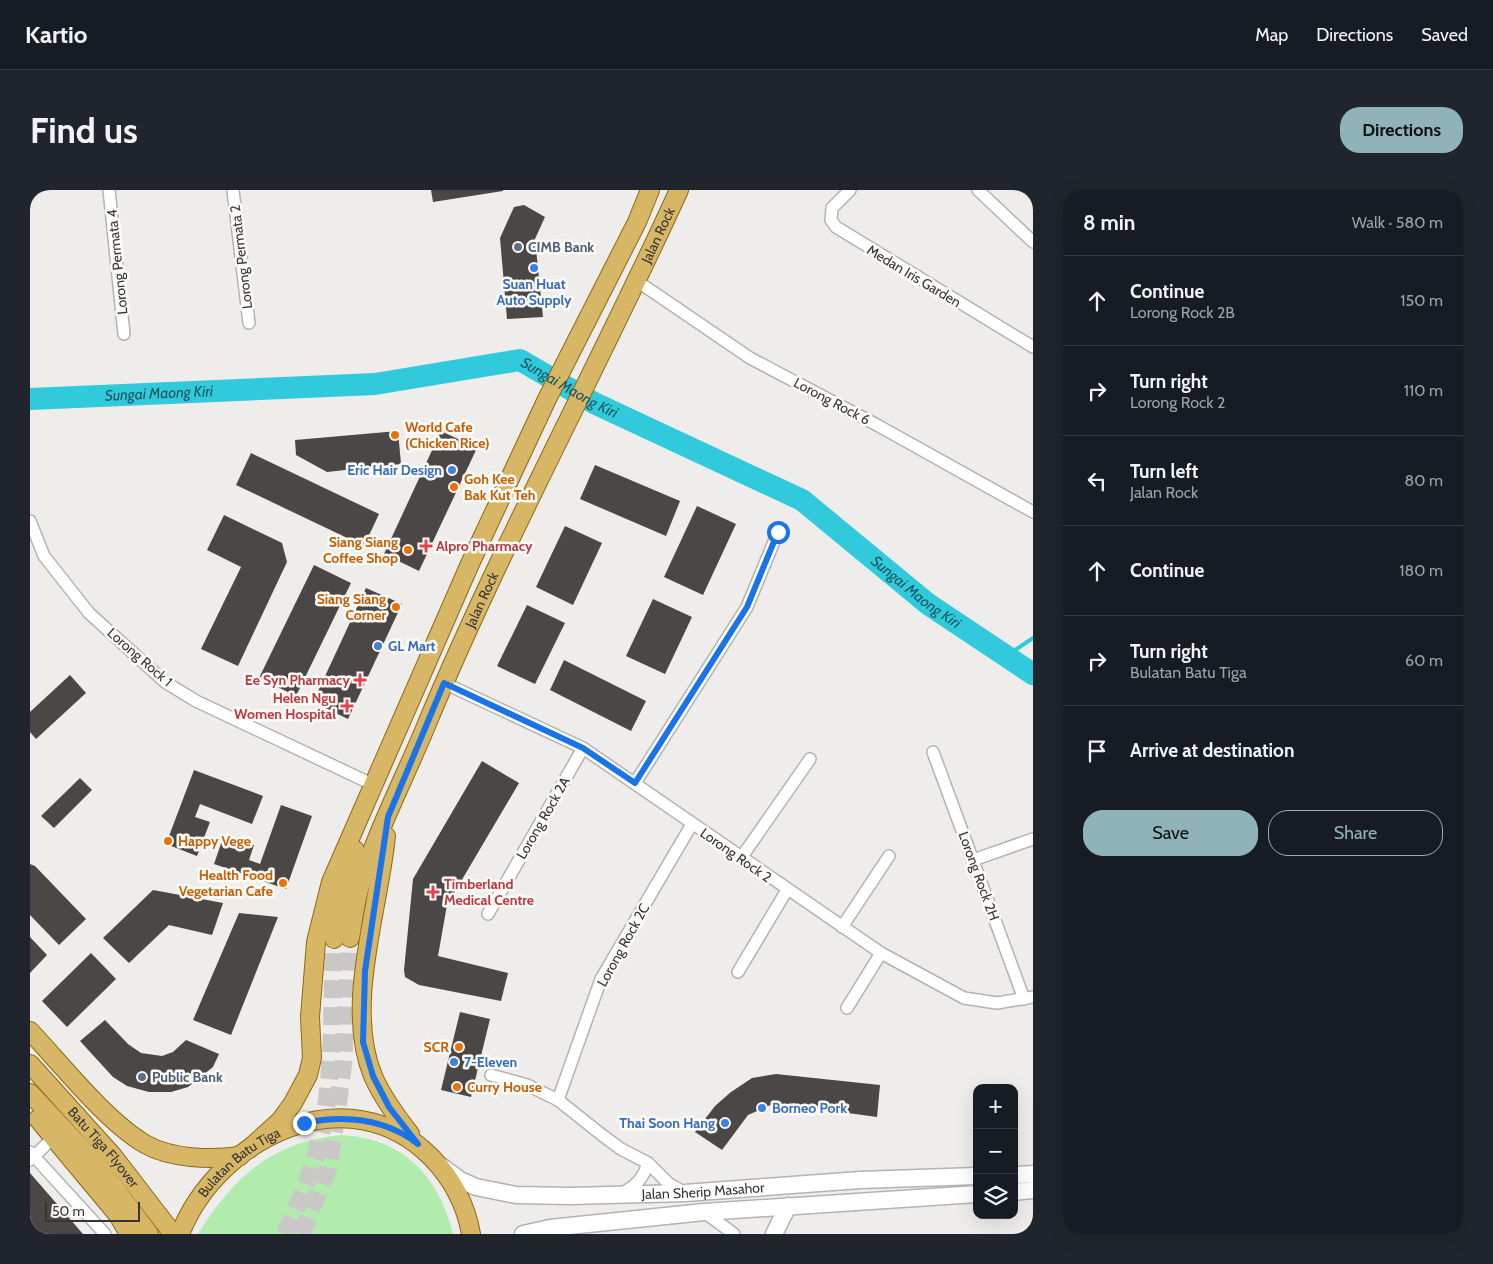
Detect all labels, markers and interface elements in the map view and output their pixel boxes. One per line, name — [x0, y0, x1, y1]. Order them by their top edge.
text: Kartio — [25, 20, 88, 49]
text: Map — [1255, 24, 1288, 46]
text: Directions — [1316, 24, 1393, 46]
text: Saved — [1421, 24, 1468, 46]
button: Directions — [1340, 107, 1463, 153]
text: Find us — [30, 109, 138, 152]
street label: Lorong Permata 2 — [226, 204, 256, 310]
street label: Jalan Rock — [637, 204, 679, 267]
street label: Lorong Permata 4 — [103, 209, 131, 315]
text: 8 min — [1083, 210, 1135, 235]
text: Walk · 580 m — [1352, 213, 1443, 232]
place label: CIMB Bank — [528, 238, 594, 256]
marker: CIMB Bank — [512, 241, 524, 253]
street label: Medan Iris Garden — [864, 241, 965, 311]
marker: Suan Huat Auto Supply — [528, 262, 540, 274]
place label: Suan Huat Auto Supply — [496, 275, 572, 309]
text: Continue — [1130, 280, 1204, 303]
icon: ahead — [1083, 287, 1111, 315]
text: 150 m — [1400, 291, 1443, 310]
text: Lorong Rock 2B — [1130, 303, 1235, 322]
water label: Sungai Maong Kiri — [518, 353, 621, 422]
text: Turn right — [1130, 370, 1208, 393]
street label: Lorong Rock 6 — [791, 373, 873, 429]
icon: right — [1083, 377, 1111, 405]
text: 110 m — [1404, 381, 1443, 400]
water label: Sungai Maong Kiri — [104, 382, 214, 405]
text: Lorong Rock 2 — [1130, 393, 1225, 412]
place label: World Cafe (Chicken Rice) — [405, 418, 490, 452]
marker: World Cafe (Chicken Rice) — [389, 429, 401, 441]
text: Turn left — [1130, 460, 1198, 483]
place label: Eric Hair Design — [347, 461, 442, 479]
marker: Eric Hair Design — [446, 464, 458, 476]
icon: left — [1083, 467, 1111, 495]
place label: Goh Kee Bak Kut Teh — [464, 470, 535, 504]
text: 80 m — [1405, 471, 1443, 490]
marker: Goh Kee Bak Kut Teh — [448, 481, 460, 493]
text: Jalan Rock — [1130, 483, 1198, 502]
route start — [767, 521, 790, 544]
place label: Siang Siang Coffee Shop — [323, 533, 398, 567]
place label: Alpro Pharmacy — [436, 537, 533, 555]
marker: Alpro Pharmacy — [420, 540, 432, 552]
marker: Siang Siang Coffee Shop — [402, 544, 414, 556]
water label: Sungai Maong Kiri — [868, 552, 965, 633]
icon: ahead — [1083, 557, 1111, 585]
text: Continue — [1130, 559, 1204, 582]
text: 180 m — [1399, 561, 1443, 580]
street label: Jalan Rock — [461, 568, 503, 632]
place label: Siang Siang Corner — [317, 590, 386, 624]
marker: Siang Siang Corner — [390, 601, 402, 613]
street label: Lorong Rock 1 — [104, 624, 176, 690]
place label: GL Mart — [388, 637, 436, 655]
marker: GL Mart — [372, 640, 384, 652]
text: Turn right — [1130, 640, 1208, 663]
icon: right — [1083, 647, 1111, 675]
text: 60 m — [1405, 651, 1443, 670]
text: Bulatan Batu Tiga — [1130, 663, 1247, 682]
place label: Ee Syn Pharmacy — [245, 671, 350, 689]
marker: Ee Syn Pharmacy — [354, 674, 366, 686]
place label: Helen Ngu Women Hospital — [234, 689, 336, 723]
marker: Helen Ngu Women Hospital — [340, 699, 354, 713]
icon: arrive — [1083, 737, 1111, 765]
text: Arrive at destination — [1130, 739, 1294, 762]
street label: Lorong Rock 2A — [512, 773, 574, 862]
button: Save — [1083, 810, 1258, 856]
button: Share — [1268, 810, 1443, 856]
street label: Lorong Rock 2 — [697, 824, 775, 886]
street label: Lorong Rock 2H — [955, 829, 1003, 923]
place label: Happy Vege — [178, 832, 251, 850]
marker: Happy Vege — [162, 835, 174, 847]
place label: Health Food Vegetarian Cafe — [179, 866, 273, 900]
place label: Timberland Medical Centre — [444, 875, 534, 909]
marker: Health Food Vegetarian Cafe — [277, 877, 289, 889]
marker: Timberland Medical Centre — [426, 885, 440, 899]
street label: Lorong Rock 2C — [593, 900, 653, 990]
place label: SCR — [424, 1038, 449, 1056]
marker: SCR — [453, 1041, 465, 1053]
place label: 7-Eleven — [464, 1053, 517, 1071]
marker: 7-Eleven — [448, 1056, 460, 1068]
place label: Public Bank — [152, 1068, 223, 1086]
marker: Public Bank — [136, 1071, 148, 1083]
place label: Curry House — [467, 1078, 542, 1096]
marker: Curry House — [451, 1081, 463, 1093]
map controls — [973, 1084, 1018, 1219]
button: + — [973, 1084, 1018, 1129]
place label: Borneo Pork — [772, 1099, 847, 1117]
marker: Borneo Pork — [756, 1102, 768, 1114]
street label: Batu Tiga Flyover — [64, 1103, 143, 1192]
route end — [293, 1112, 316, 1135]
place label: Thai Soon Hang — [619, 1114, 715, 1132]
marker: Thai Soon Hang — [719, 1117, 731, 1129]
street label: Bulatan Batu Tiga — [194, 1123, 283, 1201]
button: − — [973, 1129, 1018, 1174]
button: layers — [973, 1174, 1018, 1219]
street label: Jalan Sherip Masahor — [641, 1178, 765, 1203]
scale bar — [45, 1199, 140, 1222]
text: 50 m — [52, 1202, 85, 1220]

